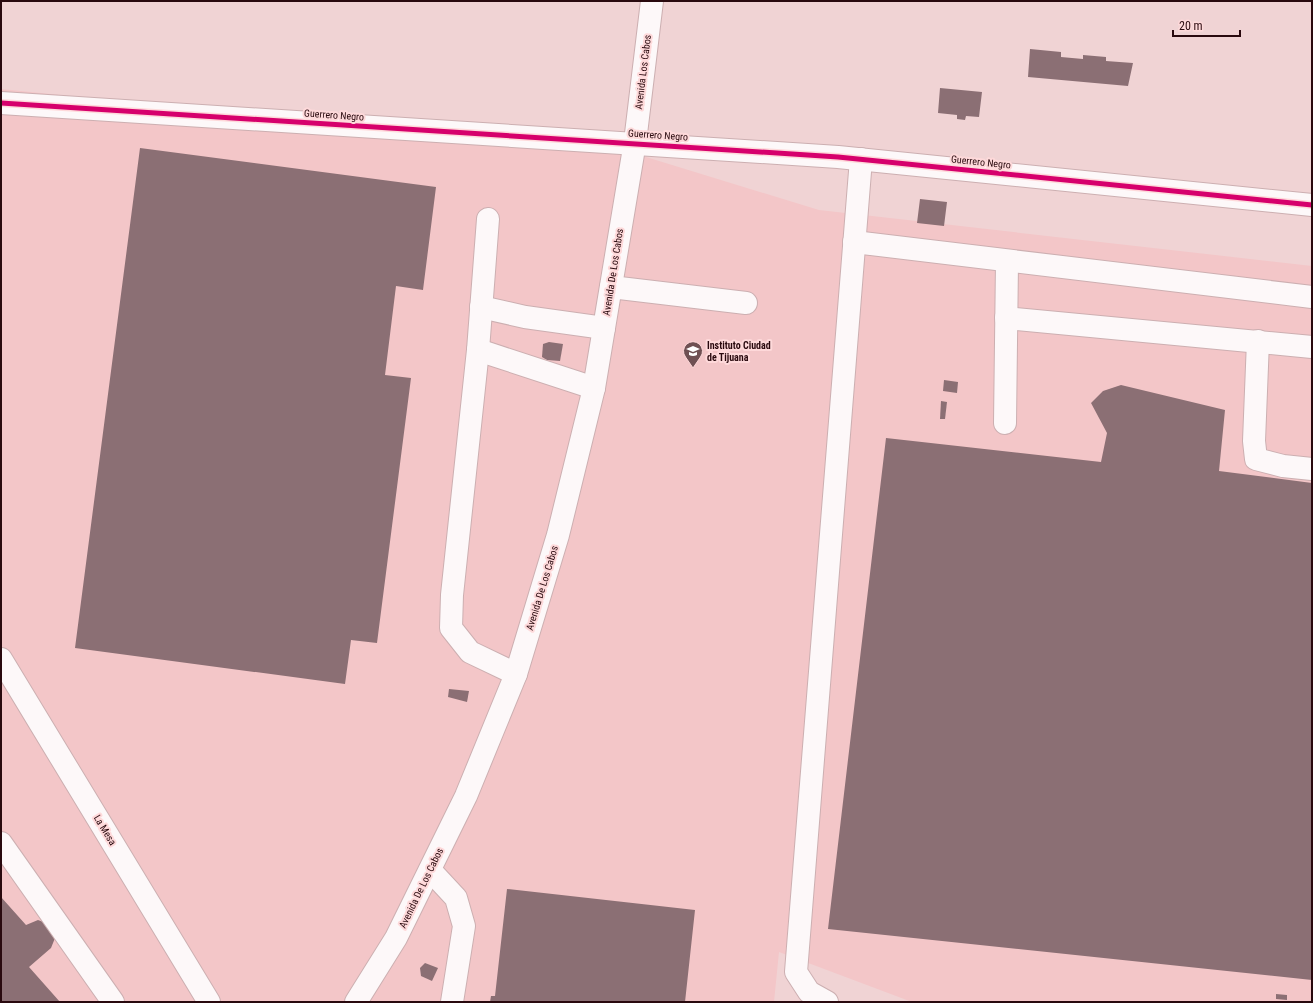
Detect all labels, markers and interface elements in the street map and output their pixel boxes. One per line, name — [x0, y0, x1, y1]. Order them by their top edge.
scale bar — [1173, 12, 1240, 38]
text: 20 m — [1179, 19, 1203, 33]
street label: Avenida Los Cabos — [633, 34, 653, 110]
street label: Guerrero Negro — [304, 107, 364, 123]
street label: Guerrero Negro — [628, 127, 688, 143]
street label: Guerrero Negro — [951, 153, 1011, 171]
street label: Avenida De Los Cabos — [601, 227, 625, 316]
school or university icon: Instituto Ciudad de Tijuana — [682, 340, 704, 368]
place label: Instituto Ciudad de Tijuana — [707, 340, 771, 363]
street label: Avenida De Los Cabos — [524, 544, 560, 632]
street label: La Mesa — [92, 813, 118, 847]
street label: Avenida De Los Cabos — [397, 846, 445, 930]

